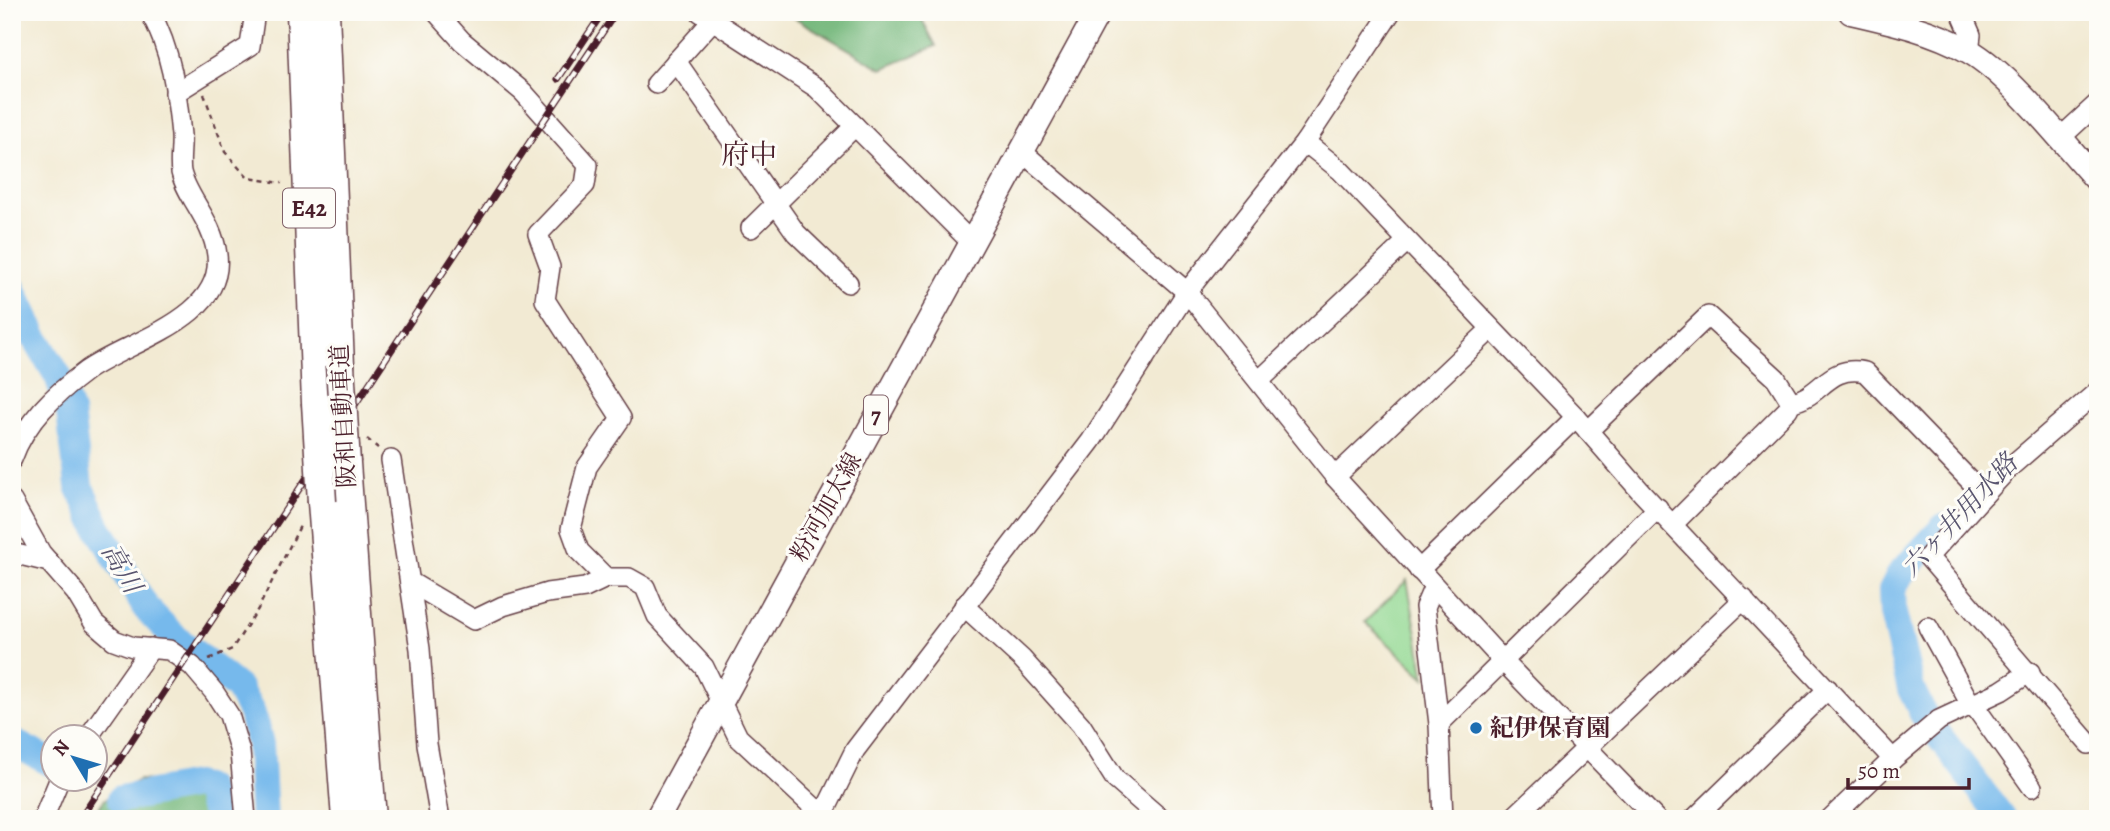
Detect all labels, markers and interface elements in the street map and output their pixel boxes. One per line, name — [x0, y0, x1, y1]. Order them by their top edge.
district label: 府中 — [721, 136, 777, 174]
road number: E42 — [283, 188, 335, 228]
street label: 阪和自動車道 — [323, 343, 363, 489]
road number: 7 — [864, 396, 888, 434]
water label: 六ヶ井用水路 — [1893, 445, 2027, 584]
street label: 粉河加太線 — [783, 447, 869, 567]
water label: 高川 — [93, 537, 151, 602]
place label: 紀伊保育園 — [1490, 712, 1610, 744]
marker: 紀伊保育園 — [1468, 720, 1484, 736]
north arrow — [38, 722, 108, 792]
text: N — [47, 735, 76, 762]
scale bar — [1848, 747, 1968, 791]
text: 50 m — [1858, 757, 1900, 785]

